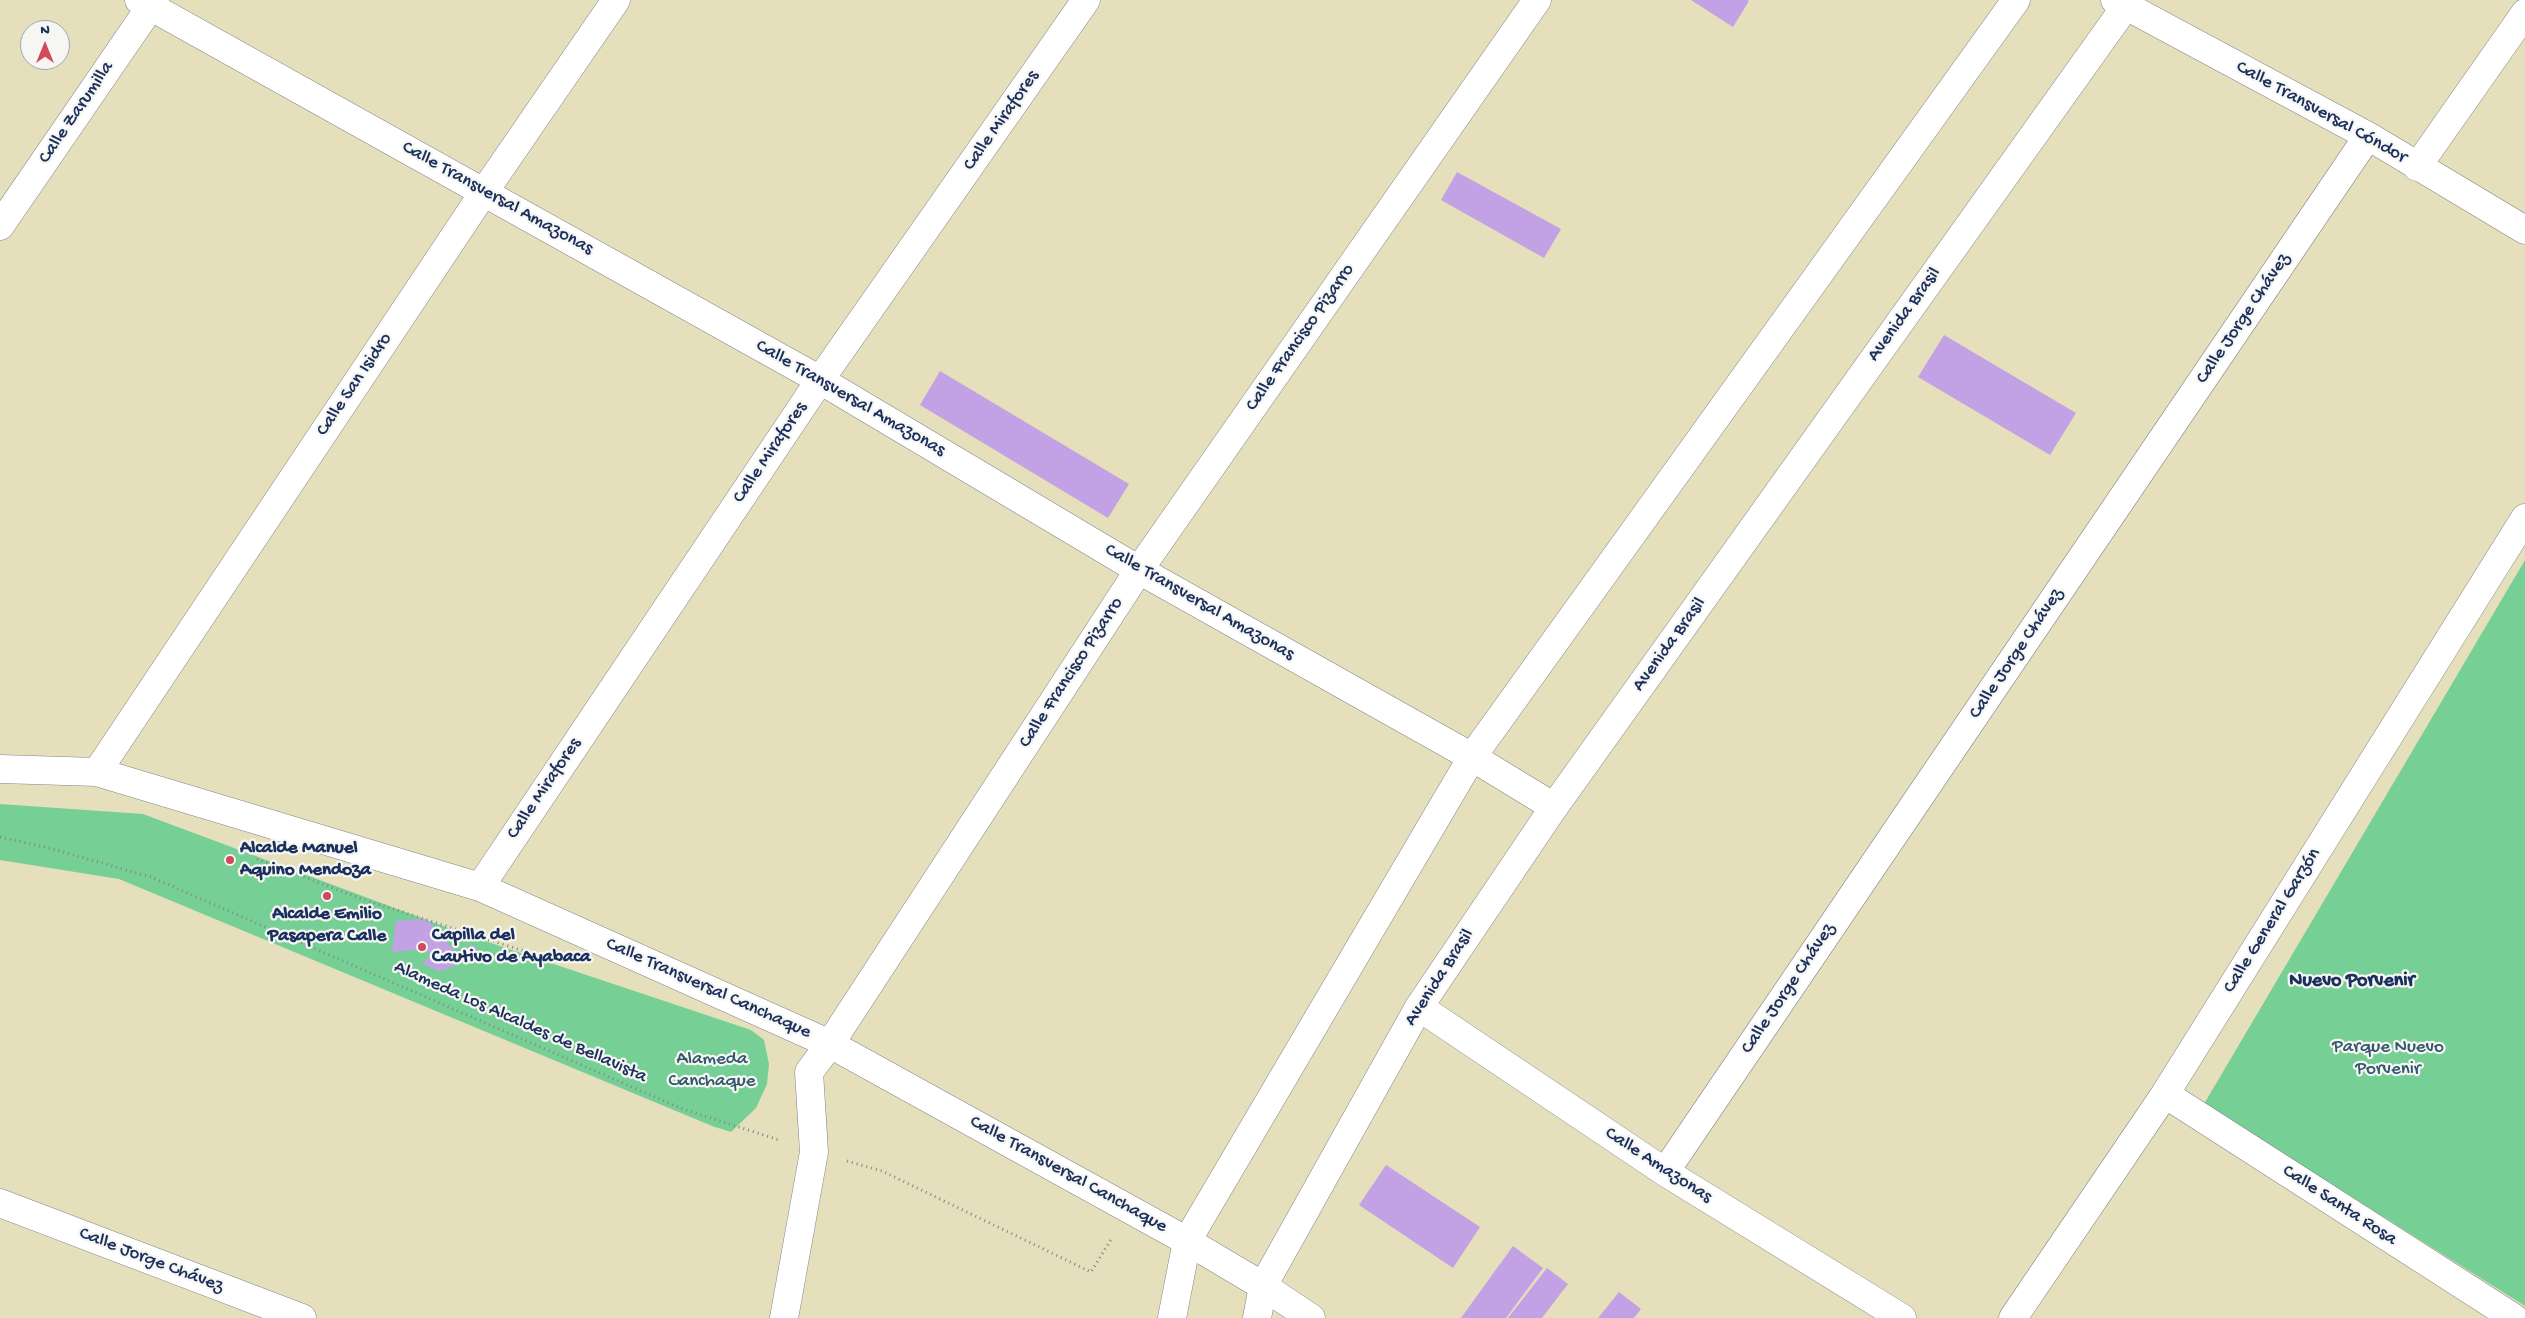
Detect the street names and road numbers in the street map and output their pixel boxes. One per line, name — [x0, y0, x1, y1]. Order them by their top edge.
street label: Calle Transversal Cóndor — [2231, 56, 2411, 170]
street label: Calle Zarumilla — [34, 57, 120, 169]
street label: Calle Mirafores — [959, 66, 1045, 176]
street label: Calle Transversal Amazonas — [397, 137, 597, 261]
street label: Calle Jorge Chávez — [2192, 249, 2296, 389]
street label: Calle Francisco Pizarro — [1242, 260, 1360, 416]
street label: Avenida Brasil — [1863, 263, 1947, 367]
street label: Calle San Isidro — [312, 329, 398, 441]
street label: Calle Transversal Amazonas — [751, 335, 949, 463]
street label: Calle Mirafores — [729, 398, 813, 508]
street label: Calle Transversal Amazonas — [1100, 539, 1298, 667]
street label: Calle Jorge Chávez — [1965, 584, 2069, 724]
street label: Calle Francisco Pizarro — [1015, 593, 1129, 753]
street label: Avenida Brasil — [1628, 593, 1712, 697]
street label: Calle Mirafores — [503, 734, 587, 844]
street label: Calle General Garzón — [2219, 844, 2327, 998]
street label: Calle Jorge Chávez — [1737, 919, 1841, 1059]
street label: Avenida Brasil — [1400, 925, 1480, 1031]
street label: Calle Transversal Canchaque — [602, 933, 814, 1045]
street label: Alameda Los Alcaldes de Bellavista — [390, 957, 650, 1089]
street label: Calle Transversal Canchaque — [965, 1111, 1171, 1239]
street label: Calle Amazonas — [1600, 1123, 1716, 1209]
street label: Calle Santa Rosa — [2277, 1160, 2401, 1252]
street label: Calle Jorge Chávez — [76, 1223, 226, 1299]

